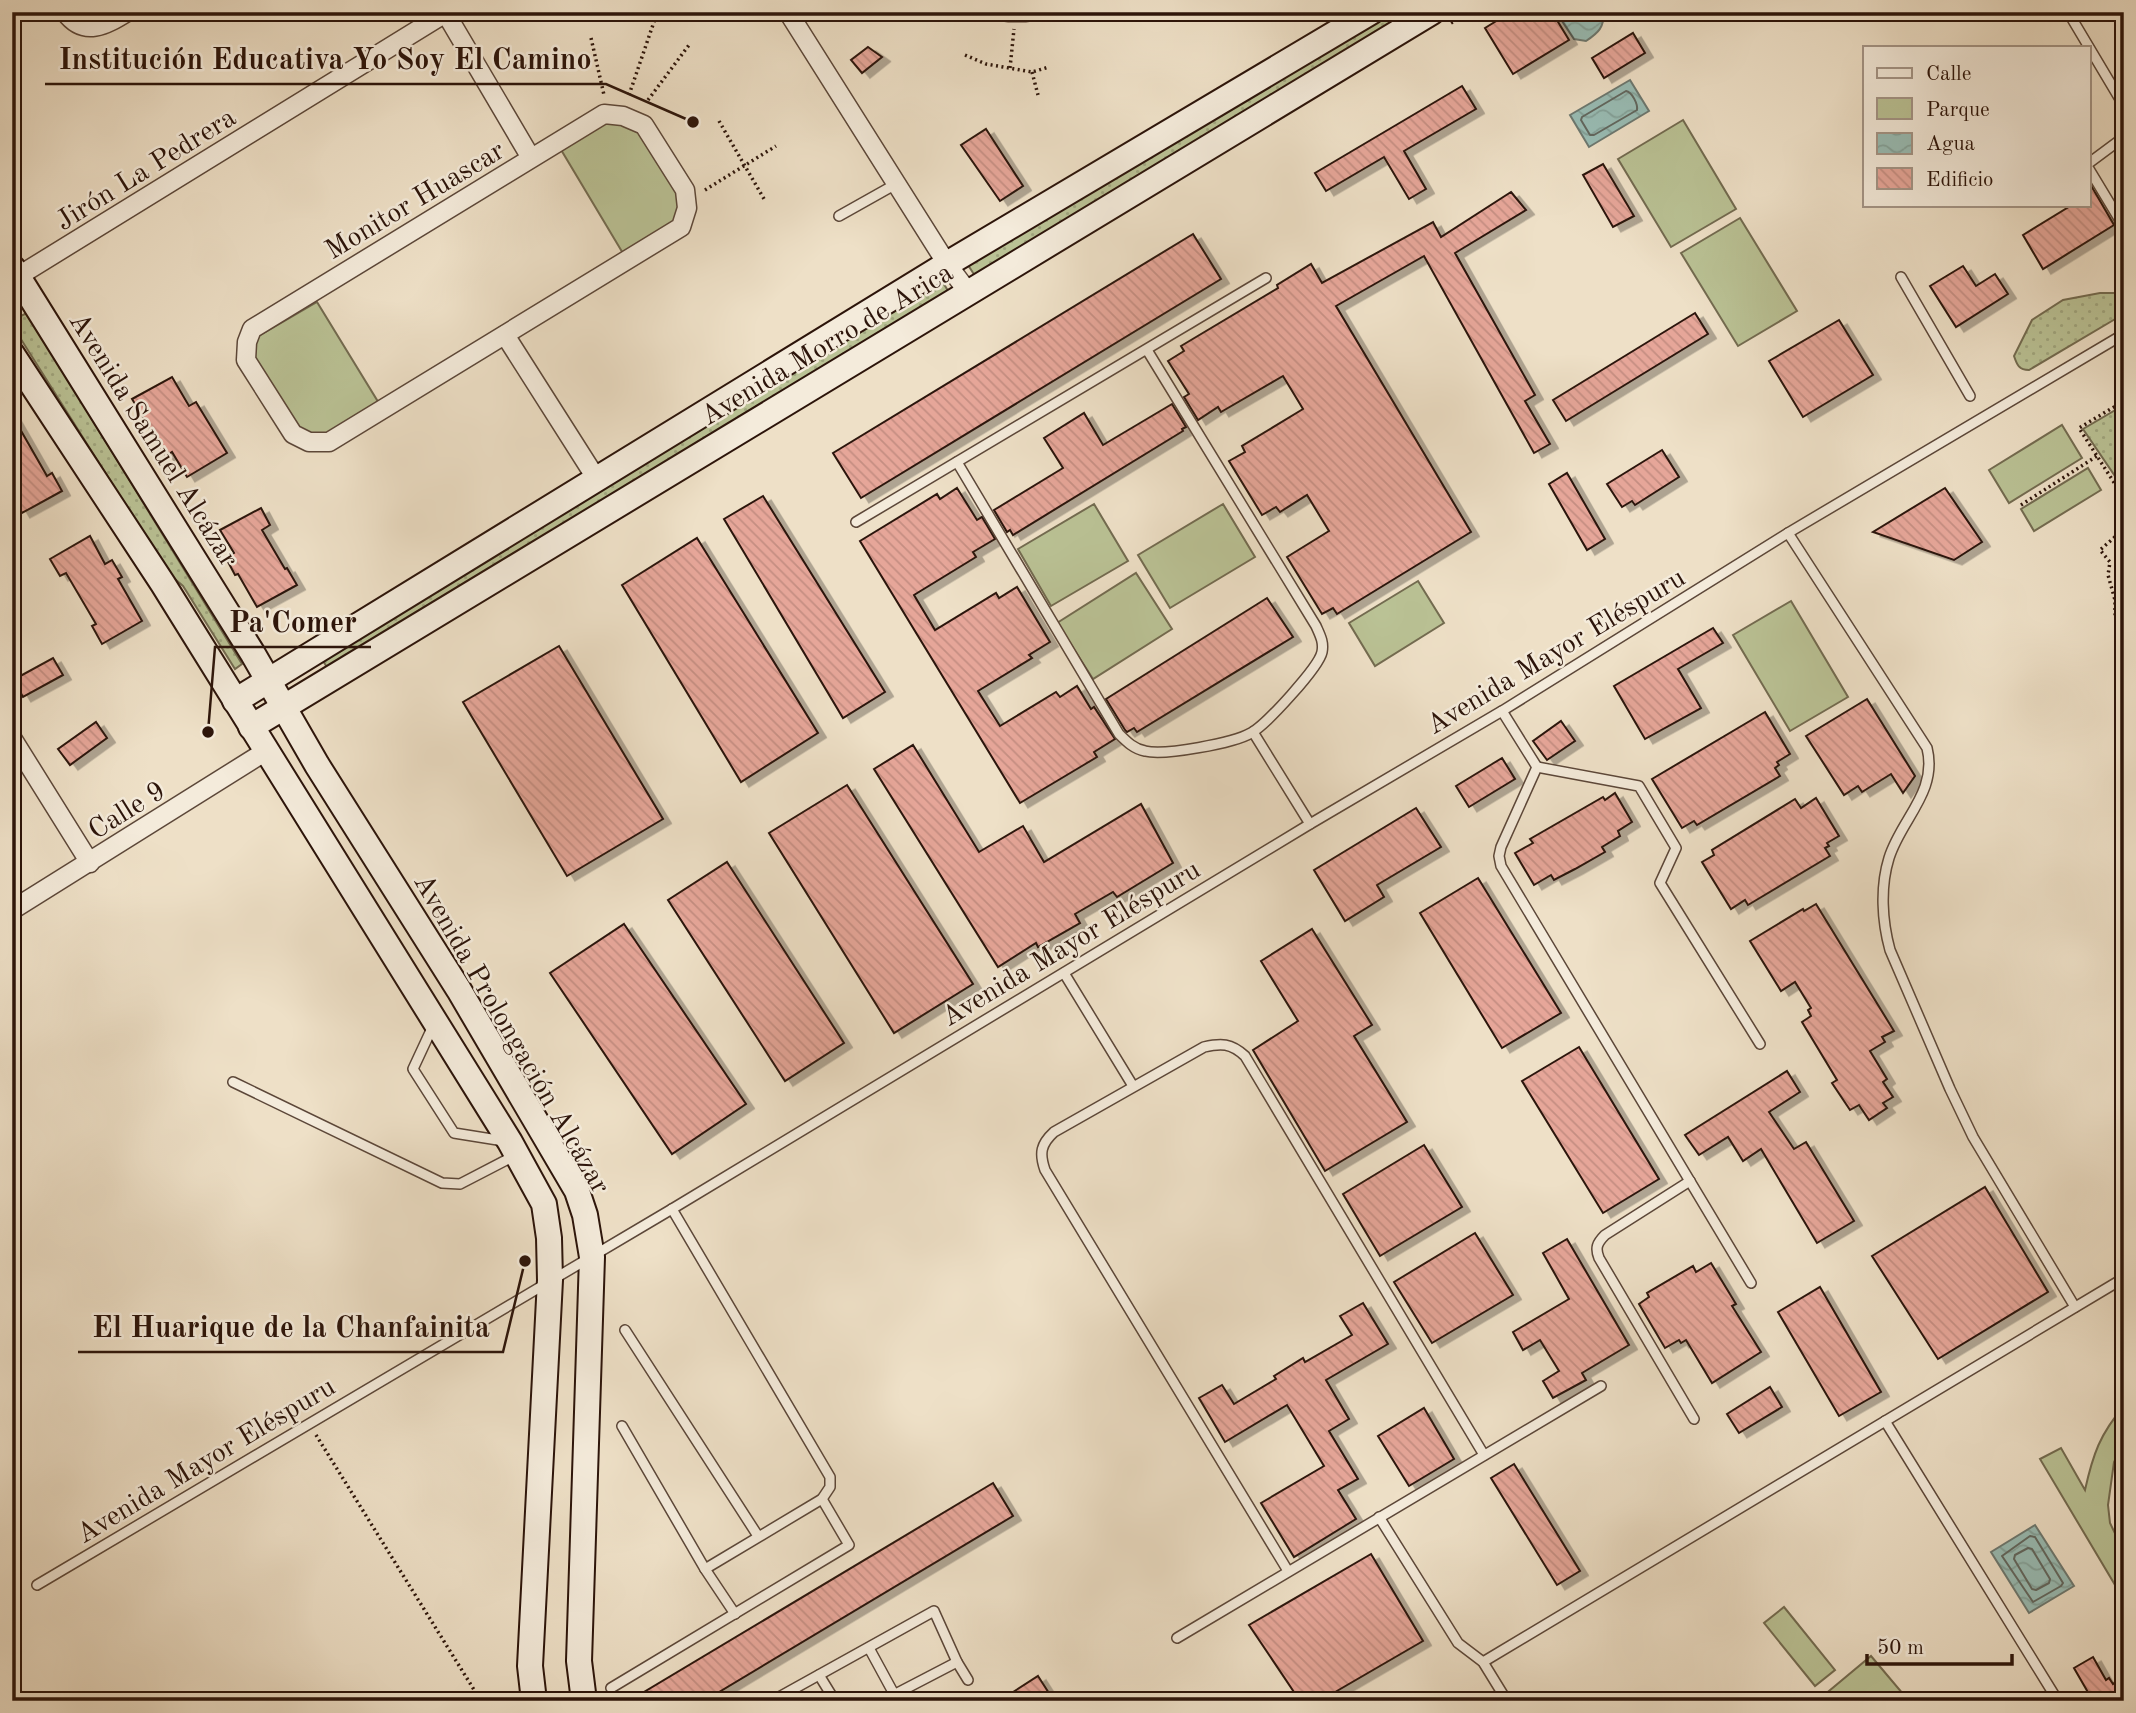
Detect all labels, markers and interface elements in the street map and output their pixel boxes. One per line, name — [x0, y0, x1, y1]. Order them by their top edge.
callout: Institución Educativa Yo Soy El Camino — [45, 33, 606, 84]
text: Institución Educativa Yo Soy El Camino — [58, 46, 592, 76]
legend — [1863, 46, 2090, 206]
text: Calle — [1926, 64, 1971, 85]
text: Parque — [1926, 100, 1990, 121]
street label: Jirón La Pedrera — [52, 104, 242, 237]
text: Agua — [1926, 134, 1975, 155]
street label: Monitor Huascar — [321, 137, 510, 266]
text: Edificio — [1926, 170, 1994, 191]
street label: Avenida Morro de Arica — [697, 259, 959, 432]
street label: Avenida Samuel Alcázar — [63, 308, 242, 573]
street label: Avenida Mayor Eléspuru — [1422, 564, 1691, 741]
callout: Pa'Comer — [215, 596, 371, 647]
text: Pa'Comer — [229, 609, 357, 639]
street label: Calle 9 — [84, 777, 171, 846]
street label: Avenida Mayor Eléspuru — [937, 856, 1206, 1033]
street label: Avenida Prolongación Alcázar — [407, 870, 614, 1199]
callout: El Huarique de la Chanfainita — [78, 1301, 503, 1352]
text: El Huarique de la Chanfainita — [92, 1314, 490, 1344]
street label: Avenida Mayor Eléspuru — [72, 1373, 341, 1550]
scale bar — [1867, 1622, 2012, 1666]
text: 50 m — [1877, 1638, 1924, 1659]

